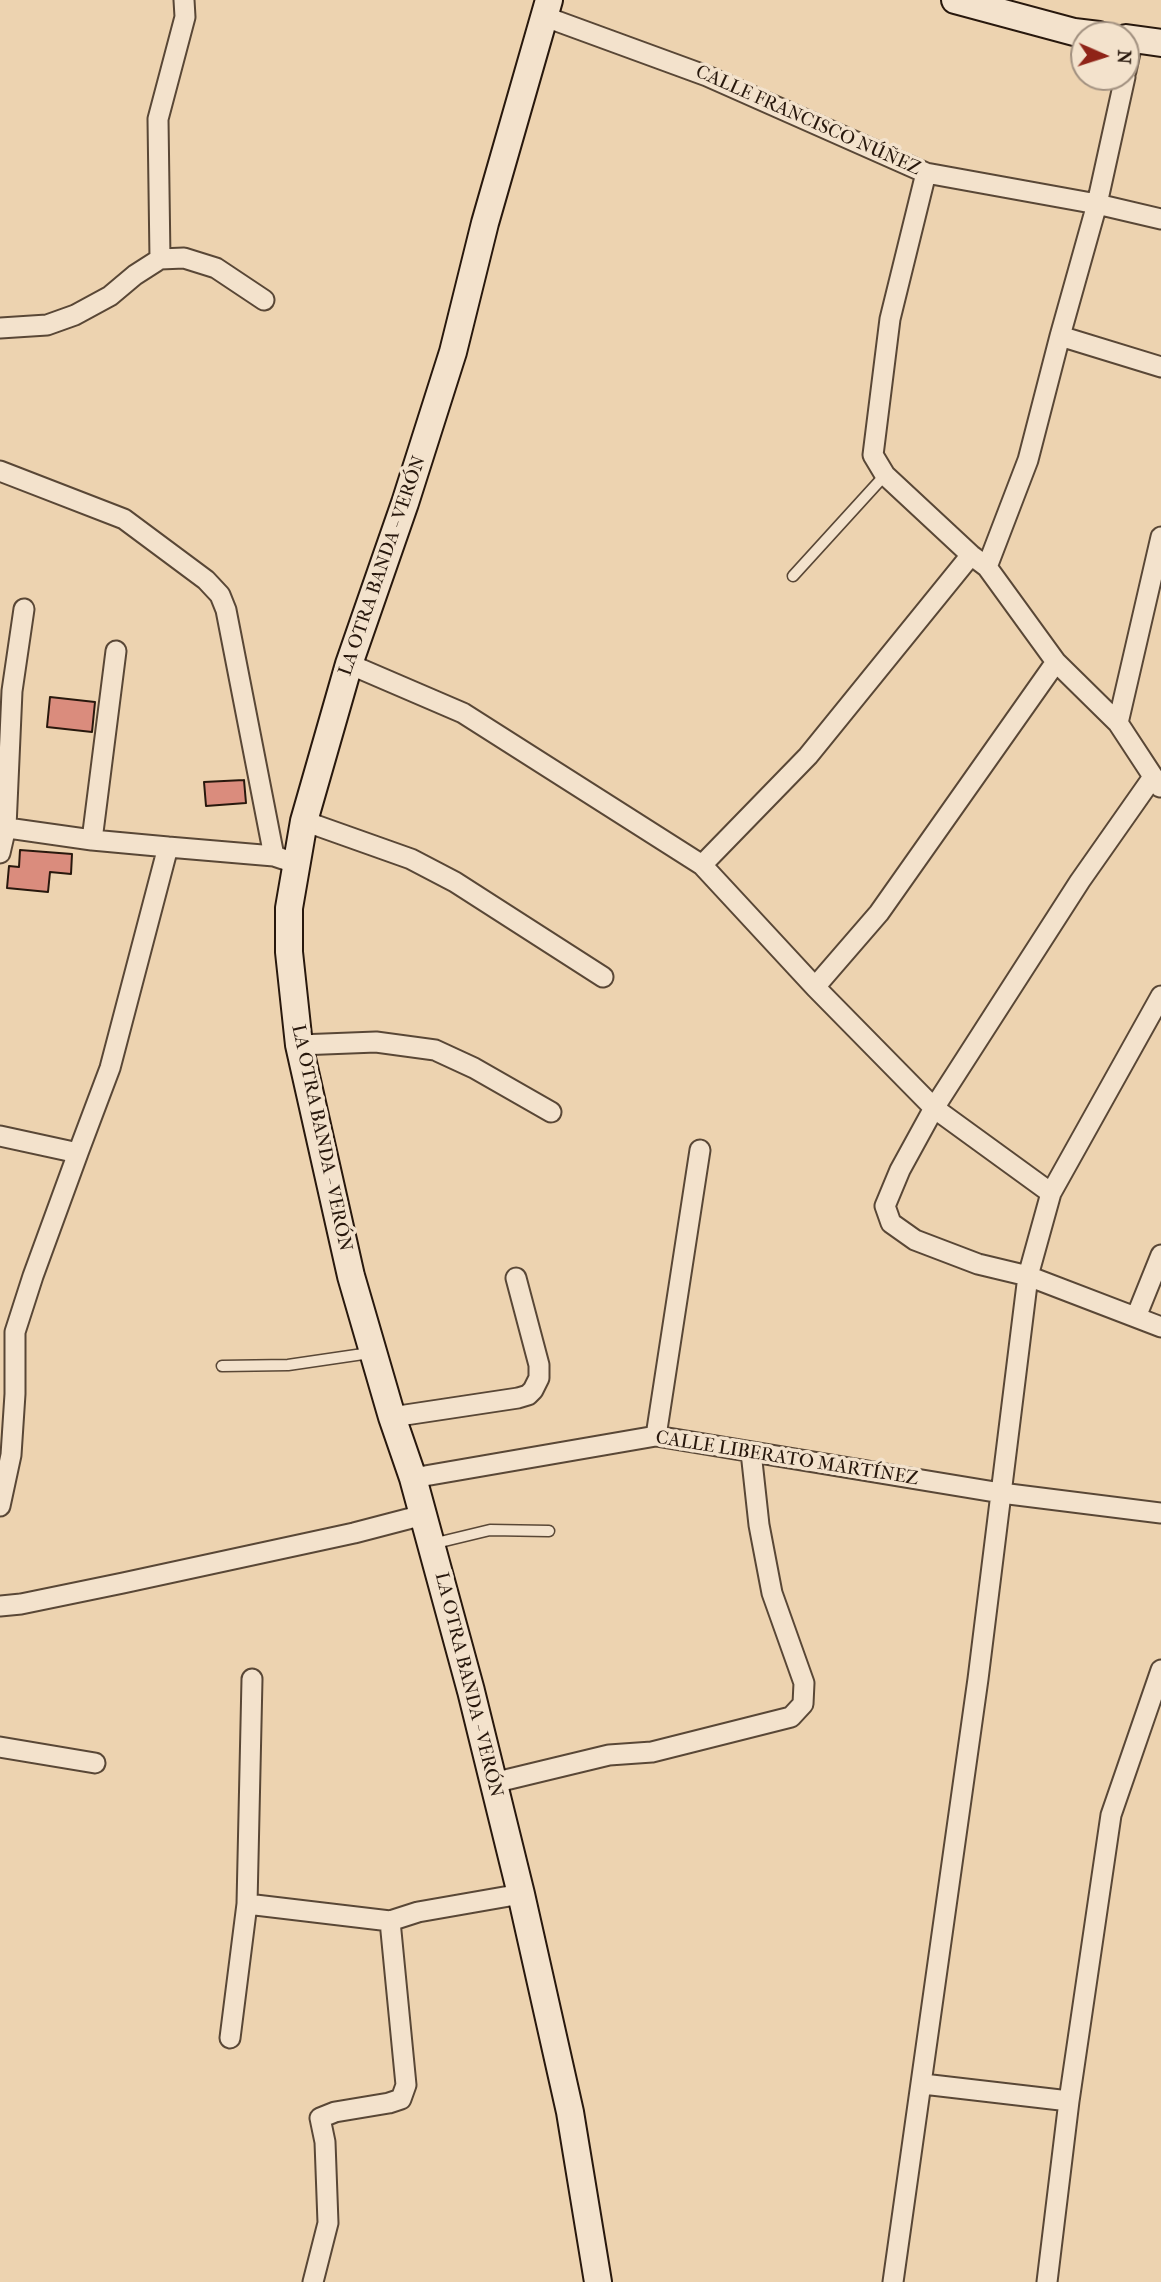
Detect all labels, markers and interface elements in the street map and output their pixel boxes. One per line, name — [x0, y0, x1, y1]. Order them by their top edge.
north arrow — [1070, 21, 1140, 91]
text: N — [1113, 49, 1135, 65]
street label: CALLE FRANCISCO NÚÑEZ — [692, 61, 924, 181]
street label: LA OTRA BANDA - VERÓN — [335, 453, 431, 679]
street label: LA OTRA BANDA - VERÓN — [286, 1023, 356, 1253]
street label: CALLE LIBERATO MARTÍNEZ — [654, 1427, 920, 1491]
street label: LA OTRA BANDA - VERÓN — [429, 1570, 507, 1800]

